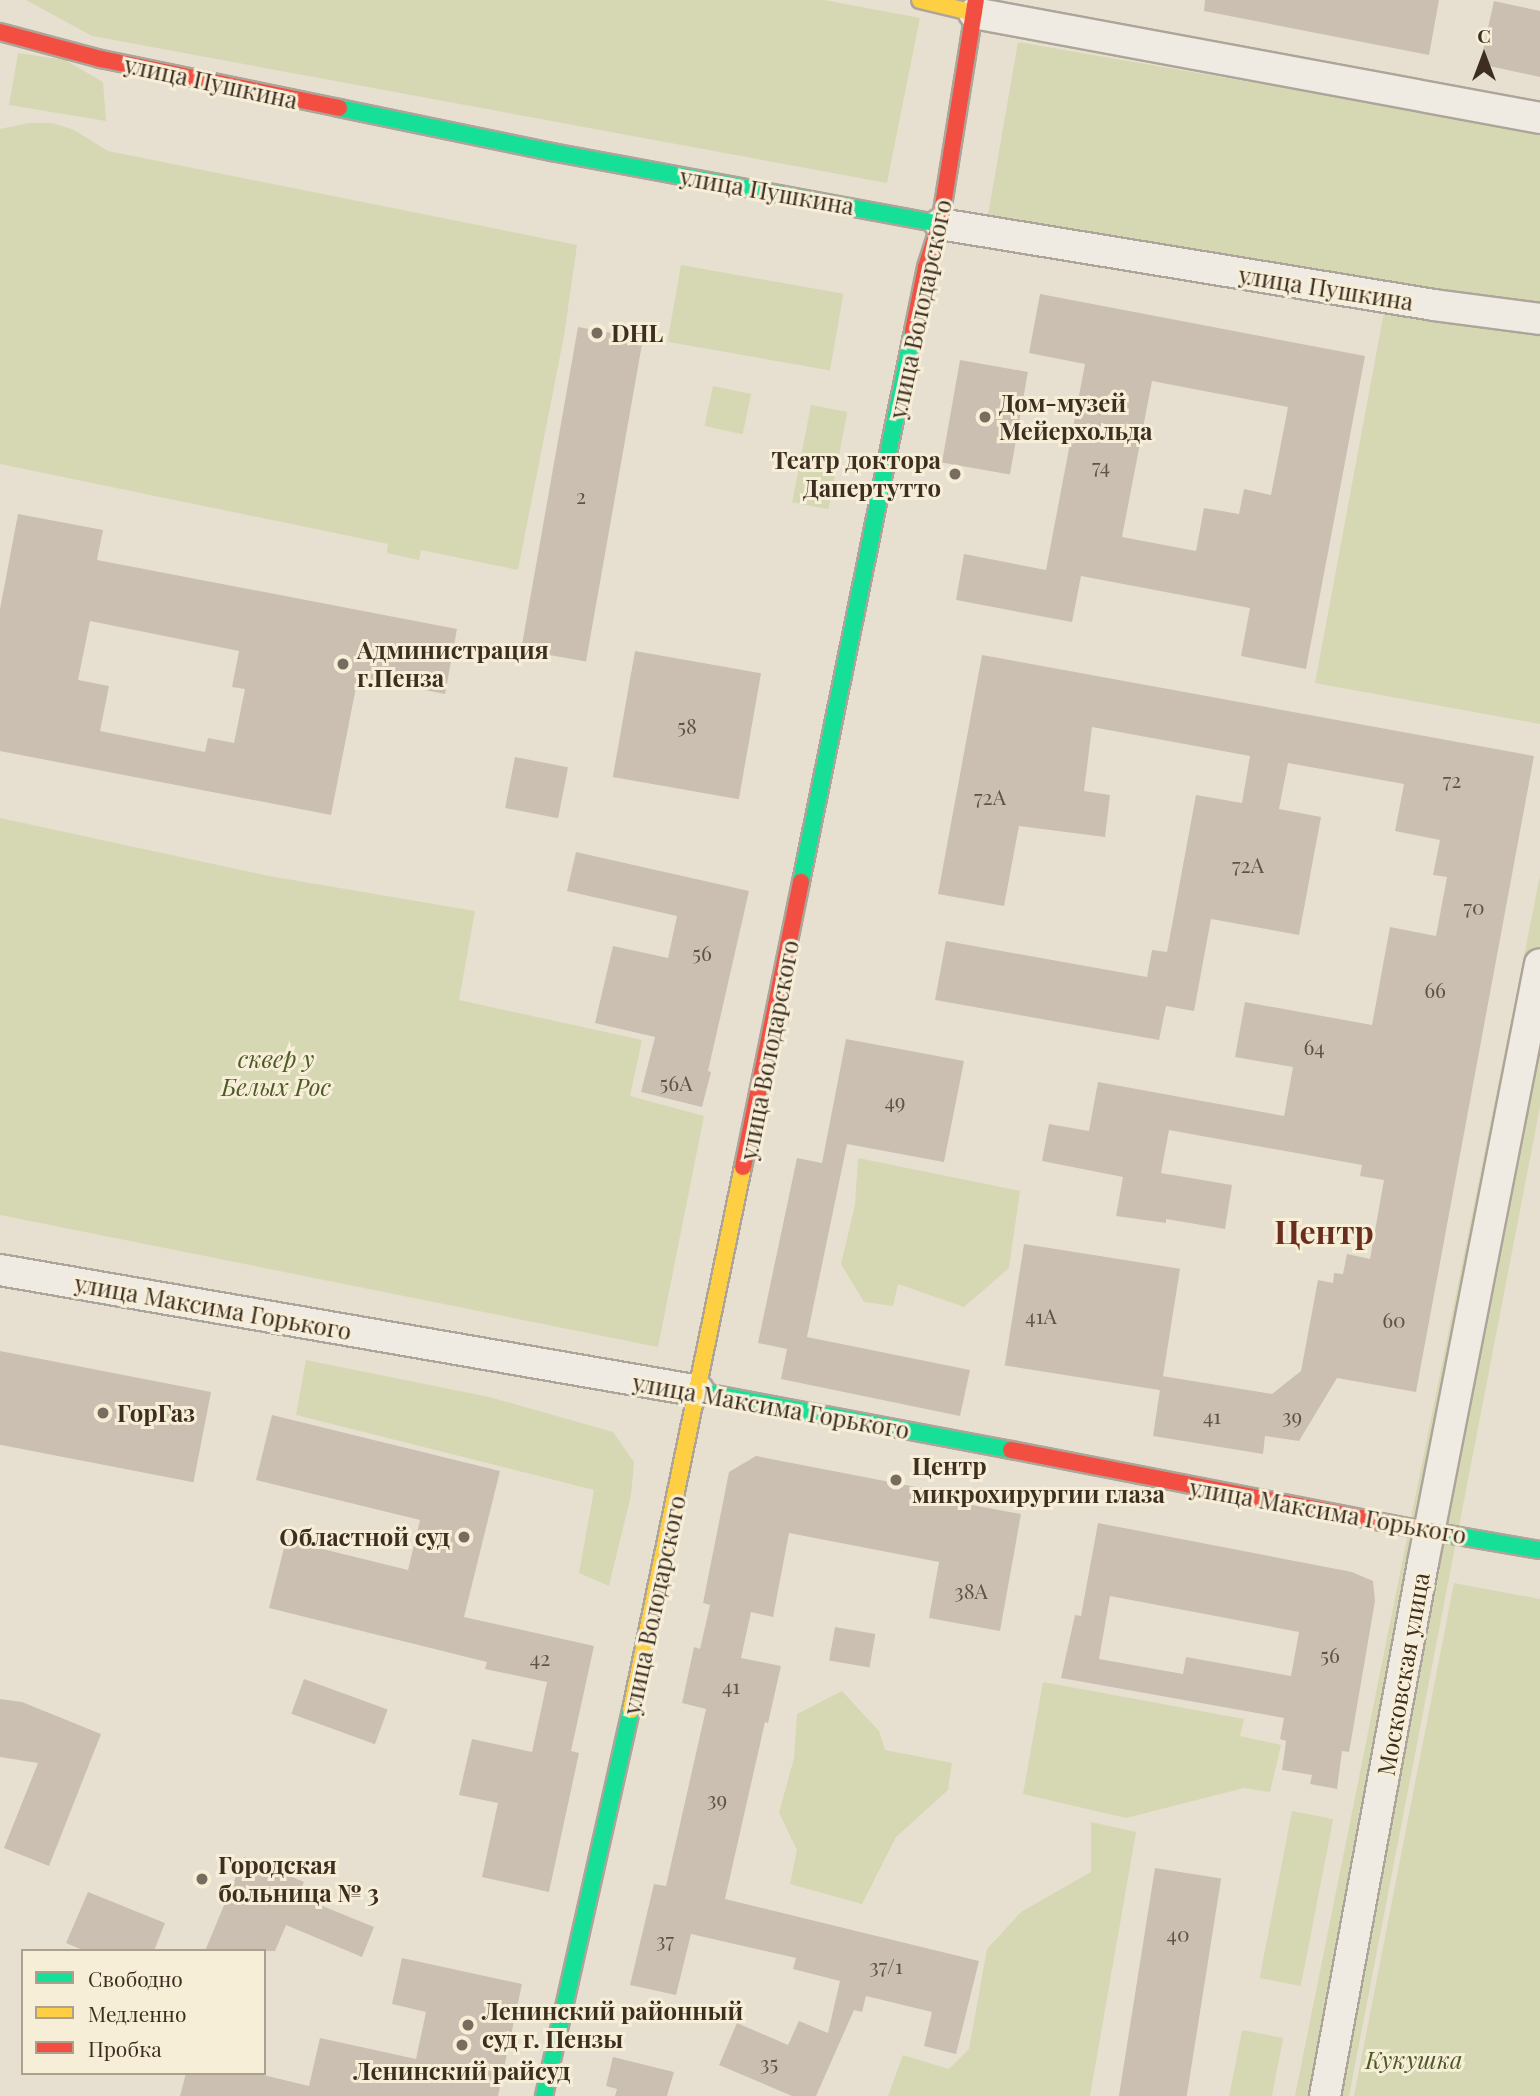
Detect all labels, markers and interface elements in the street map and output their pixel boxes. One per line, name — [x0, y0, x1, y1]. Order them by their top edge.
north arrow — [1449, 21, 1519, 91]
text: С — [1477, 22, 1491, 48]
street label: улица Пушкина — [122, 50, 300, 114]
street label: улица Пушкина — [678, 162, 856, 220]
street label: улица Володарского — [883, 197, 957, 421]
street label: улица Пушкина — [1237, 260, 1415, 316]
place label: DHL — [611, 319, 663, 347]
marker: DHL — [589, 325, 605, 341]
place label: Дом-музей Мейерхольда — [999, 389, 1152, 445]
marker: Дом-музей Мейерхольда — [977, 409, 993, 425]
place label: Театр доктора Дапертутто — [771, 446, 941, 502]
house number: 74 — [1092, 452, 1110, 478]
marker: Театр доктора Дапертутто — [947, 466, 963, 482]
house number: 2 — [576, 482, 586, 508]
place label: Администрация г.Пенза — [357, 636, 549, 692]
marker: Администрация г.Пенза — [335, 656, 351, 672]
house number: 58 — [677, 712, 697, 738]
house number: 72 — [1443, 766, 1461, 792]
house number: 72А — [974, 783, 1006, 809]
house number: 72А — [1232, 851, 1264, 877]
house number: 70 — [1463, 893, 1485, 919]
street label: улица Володарского — [734, 938, 804, 1162]
house number: 56 — [692, 939, 712, 965]
house number: 66 — [1424, 976, 1446, 1002]
house number: 64 — [1303, 1033, 1325, 1059]
park label: сквер у Белых Рос — [221, 1045, 331, 1101]
house number: 56А — [660, 1069, 692, 1095]
house number: 49 — [884, 1087, 906, 1113]
district label: Центр — [1274, 1212, 1374, 1250]
street label: улица Максима Горького — [72, 1268, 354, 1346]
house number: 41А — [1025, 1302, 1057, 1328]
house number: 60 — [1382, 1306, 1406, 1332]
street label: улица Максима Горького — [630, 1367, 912, 1445]
place label: ГорГаз — [117, 1399, 195, 1427]
house number: 41 — [1203, 1402, 1221, 1428]
house number: 39 — [1282, 1402, 1302, 1428]
marker: ГорГаз — [95, 1405, 111, 1421]
place label: Центр микрохирургии глаза — [912, 1452, 1165, 1508]
marker: Центр микрохирургии глаза — [886, 1470, 906, 1490]
street label: улица Максима Горького — [1187, 1472, 1469, 1550]
street label: улица Володарского — [617, 1493, 691, 1717]
place label: Областной суд — [279, 1523, 450, 1551]
marker: Областной суд — [456, 1529, 472, 1545]
street label: Московская улица — [1371, 1570, 1435, 1778]
house number: 38А — [954, 1577, 988, 1603]
house number: 56 — [1320, 1641, 1340, 1667]
house number: 42 — [530, 1644, 550, 1670]
house number: 41 — [722, 1672, 740, 1698]
house number: 39 — [707, 1785, 727, 1811]
place label: Городская больница № 3 — [218, 1851, 379, 1907]
marker: Городская больница № 3 — [192, 1869, 212, 1889]
house number: 40 — [1167, 1920, 1189, 1946]
house number: 37 — [656, 1926, 674, 1952]
legend — [21, 1949, 266, 2075]
house number: 37/1 — [869, 1952, 903, 1978]
text: Свободно — [88, 1964, 183, 1992]
place label: Ленинский районный суд г. Пензы — [482, 1997, 743, 2053]
text: Медленно — [88, 1999, 186, 2027]
marker: Ленинский районный суд г. Пензы — [460, 2017, 476, 2033]
text: Пробка — [88, 2034, 162, 2062]
marker: Ленинский райсуд — [454, 2037, 470, 2053]
park label: Кукушка — [1365, 2046, 1463, 2074]
house number: 35 — [760, 2049, 778, 2075]
place label: Ленинский райсуд — [354, 2057, 570, 2085]

